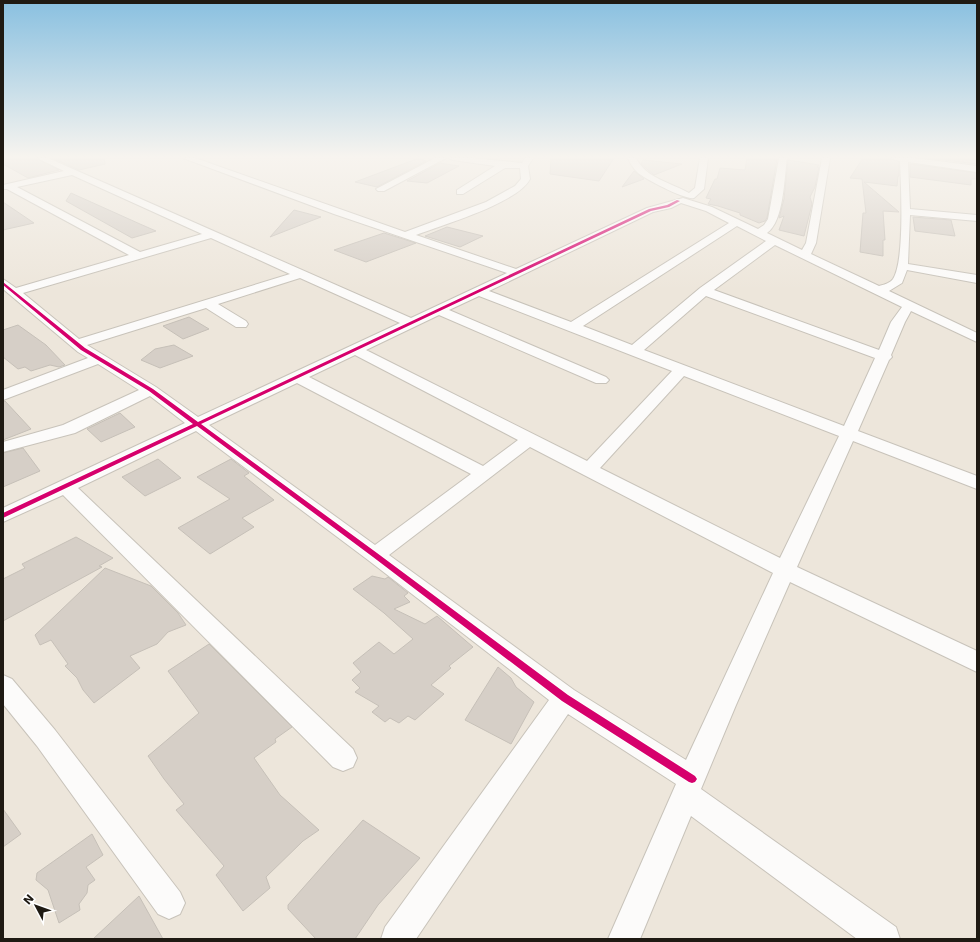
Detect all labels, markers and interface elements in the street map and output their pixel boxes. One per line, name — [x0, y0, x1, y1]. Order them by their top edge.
north arrow — [16, 886, 56, 926]
text: N — [21, 892, 37, 908]

